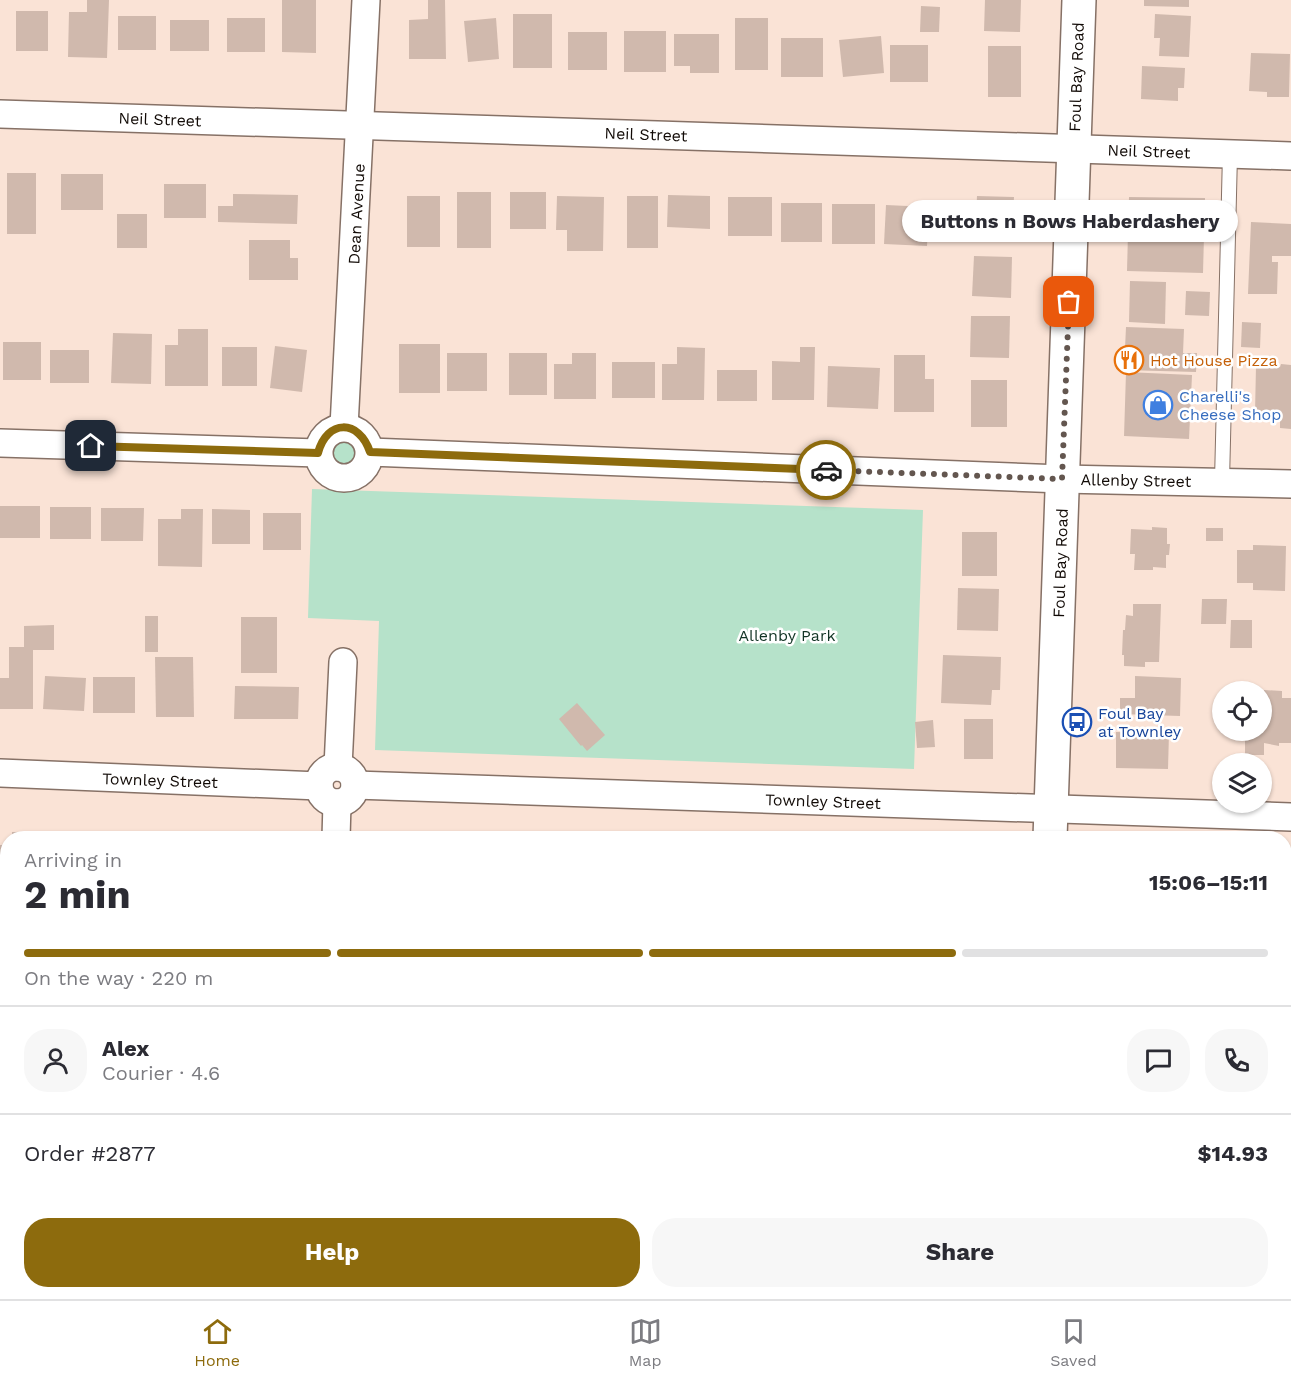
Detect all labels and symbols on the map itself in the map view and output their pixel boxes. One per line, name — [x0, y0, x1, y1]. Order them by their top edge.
street label: Foul Bay Road — [1065, 22, 1088, 132]
street label: Neil Street — [118, 109, 202, 130]
street label: Neil Street — [604, 124, 688, 145]
street label: Neil Street — [1107, 141, 1191, 162]
street label: Dean Avenue — [344, 163, 369, 265]
callout: Buttons n Bows Haberdashery — [901, 200, 1237, 242]
pin — [1043, 276, 1094, 327]
restaurant icon: Hot House Pizza — [1113, 344, 1145, 376]
place label: Hot House Pizza — [1150, 351, 1278, 370]
place label: Charelli's Cheese Shop — [1179, 387, 1281, 424]
shop icon: Charelli's Cheese Shop — [1142, 389, 1174, 421]
pin — [65, 420, 116, 471]
courier — [796, 440, 856, 500]
street label: Allenby Street — [1080, 470, 1192, 491]
street label: Foul Bay Road — [1049, 508, 1072, 618]
park label: Allenby Park — [738, 626, 836, 645]
place label: Foul Bay at Townley — [1098, 704, 1182, 741]
bus stop icon: Foul Bay at Townley — [1061, 706, 1093, 738]
street label: Townley Street — [102, 769, 218, 792]
street label: Townley Street — [765, 790, 881, 813]

